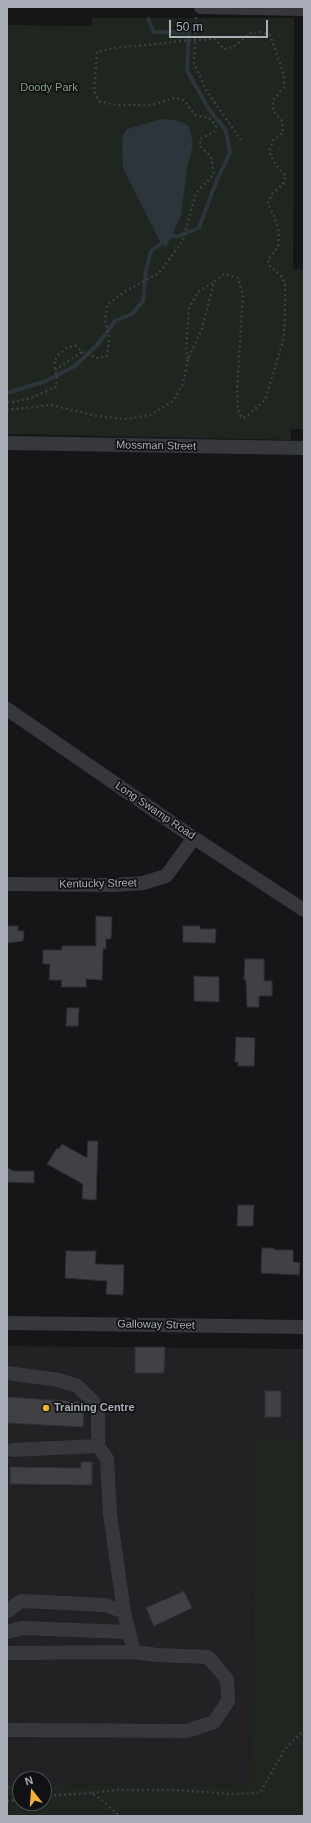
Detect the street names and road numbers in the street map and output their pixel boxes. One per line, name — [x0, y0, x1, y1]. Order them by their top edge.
street label: Mossman Street — [116, 439, 196, 453]
street label: Long Swamp Road — [113, 779, 197, 843]
street label: Kentucky Street — [59, 877, 137, 891]
street label: Galloway Street — [117, 1318, 195, 1332]

